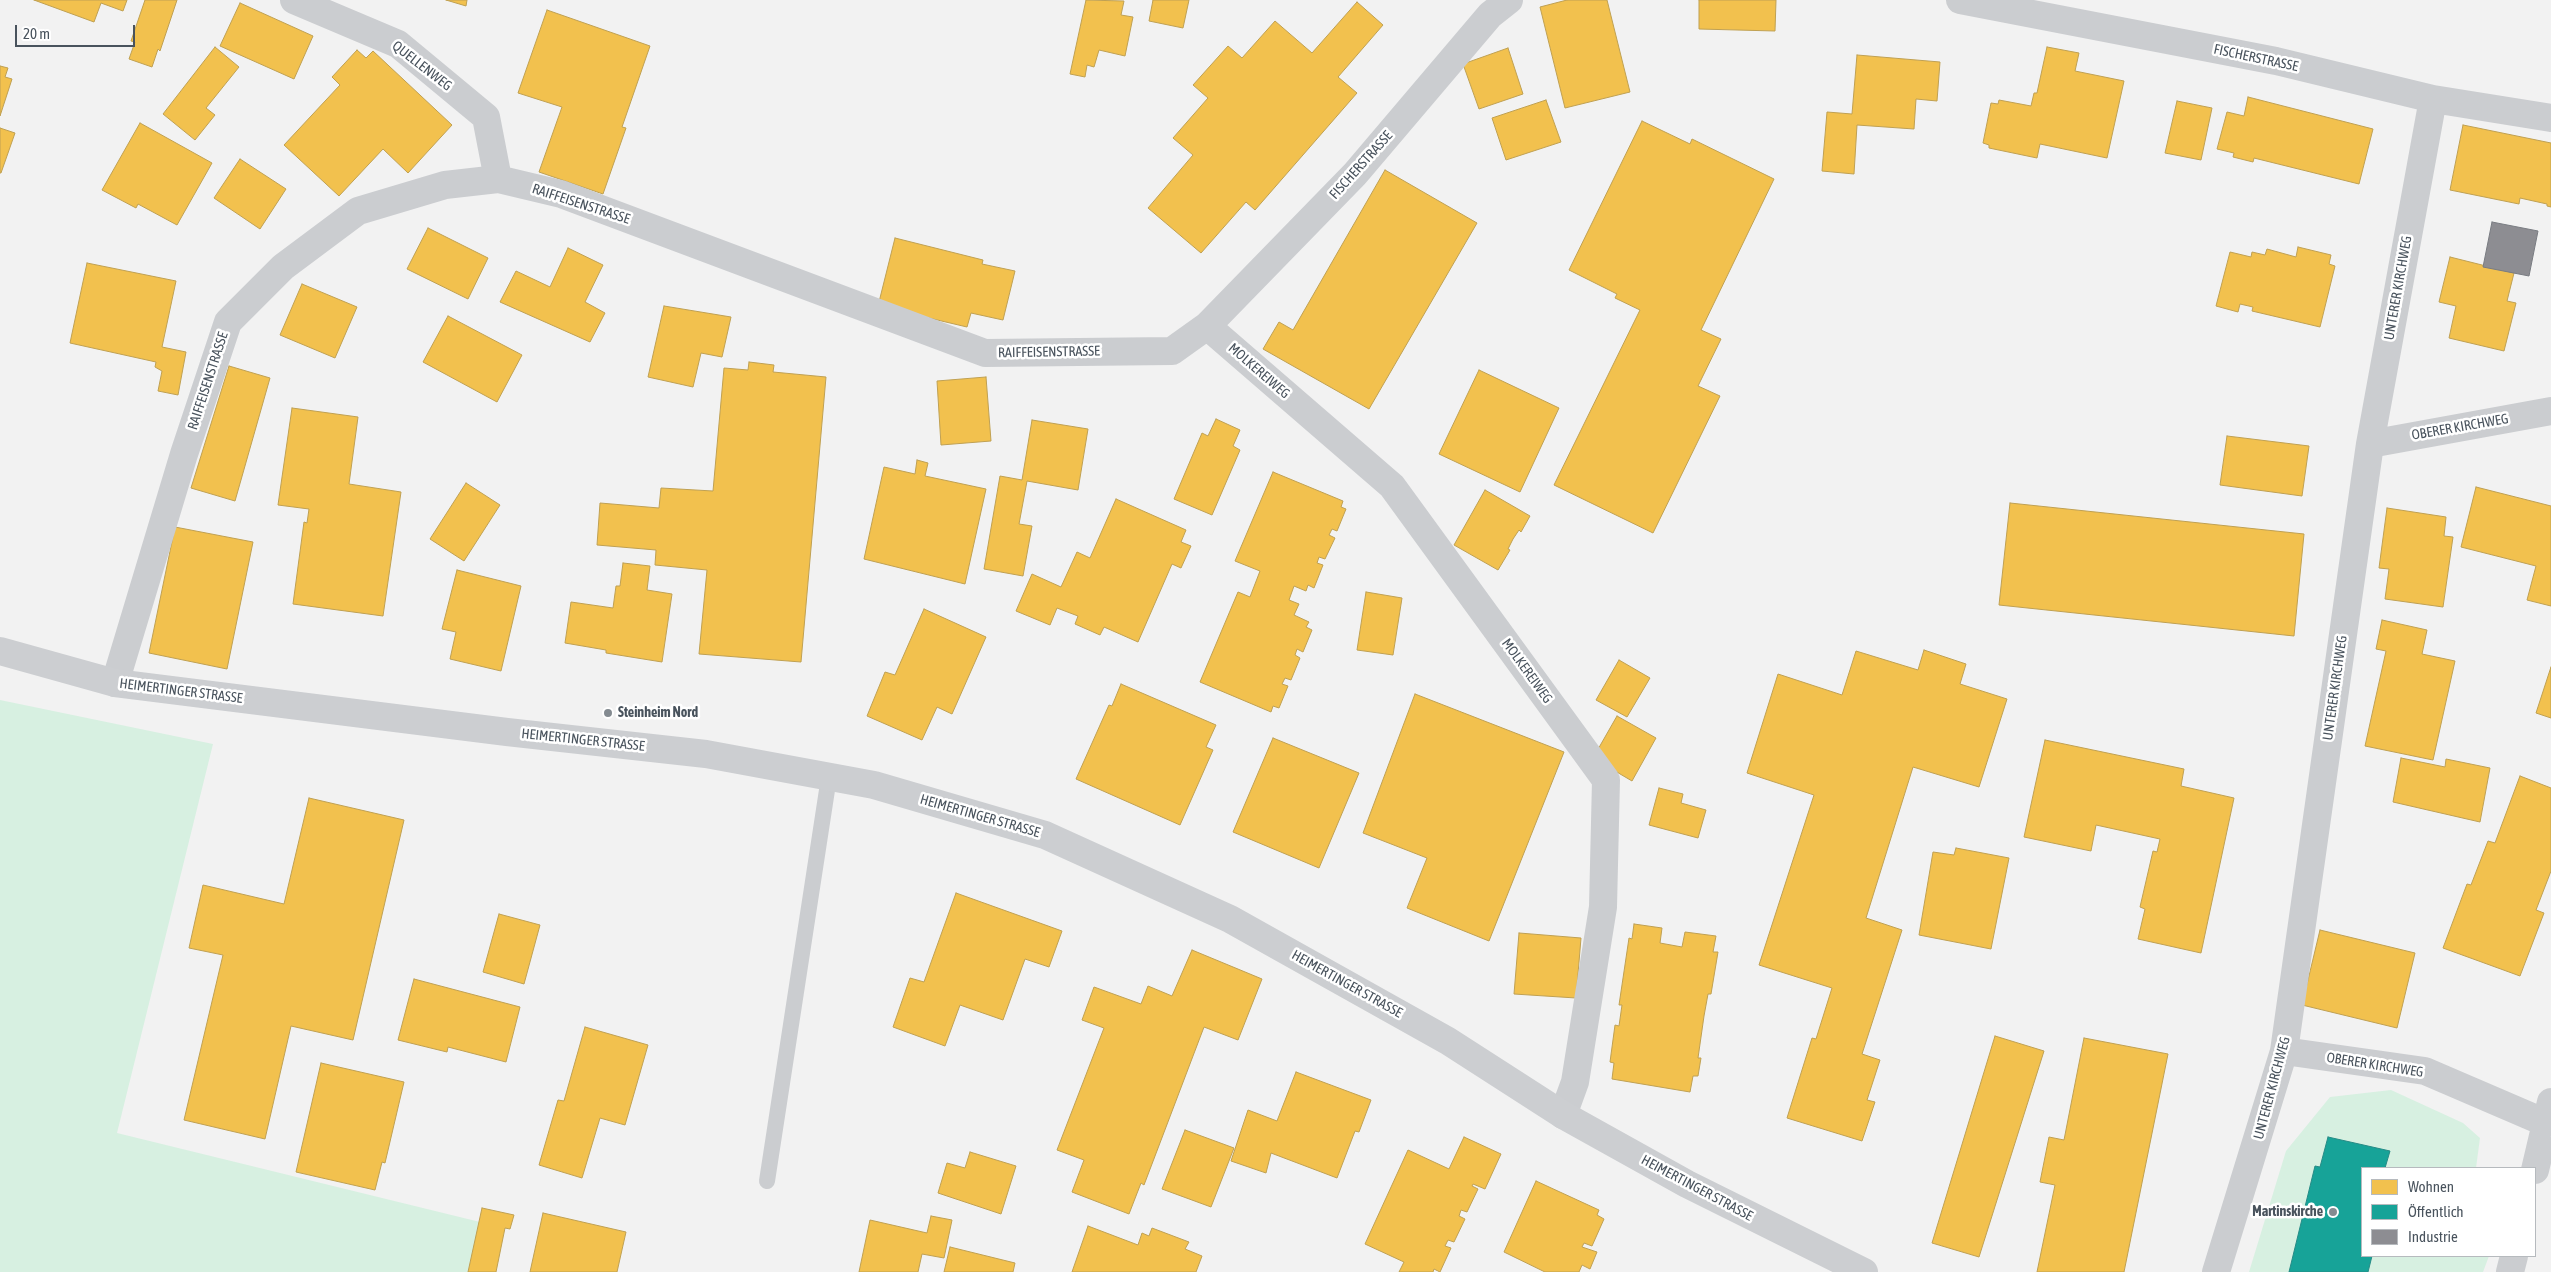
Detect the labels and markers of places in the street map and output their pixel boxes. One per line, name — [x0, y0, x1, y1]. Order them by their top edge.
place label: Steinheim Nord — [618, 705, 698, 721]
marker: Steinheim Nord — [602, 707, 614, 719]
place label: Martinskirche — [2252, 1204, 2323, 1220]
marker: Martinskirche — [2327, 1206, 2339, 1218]

